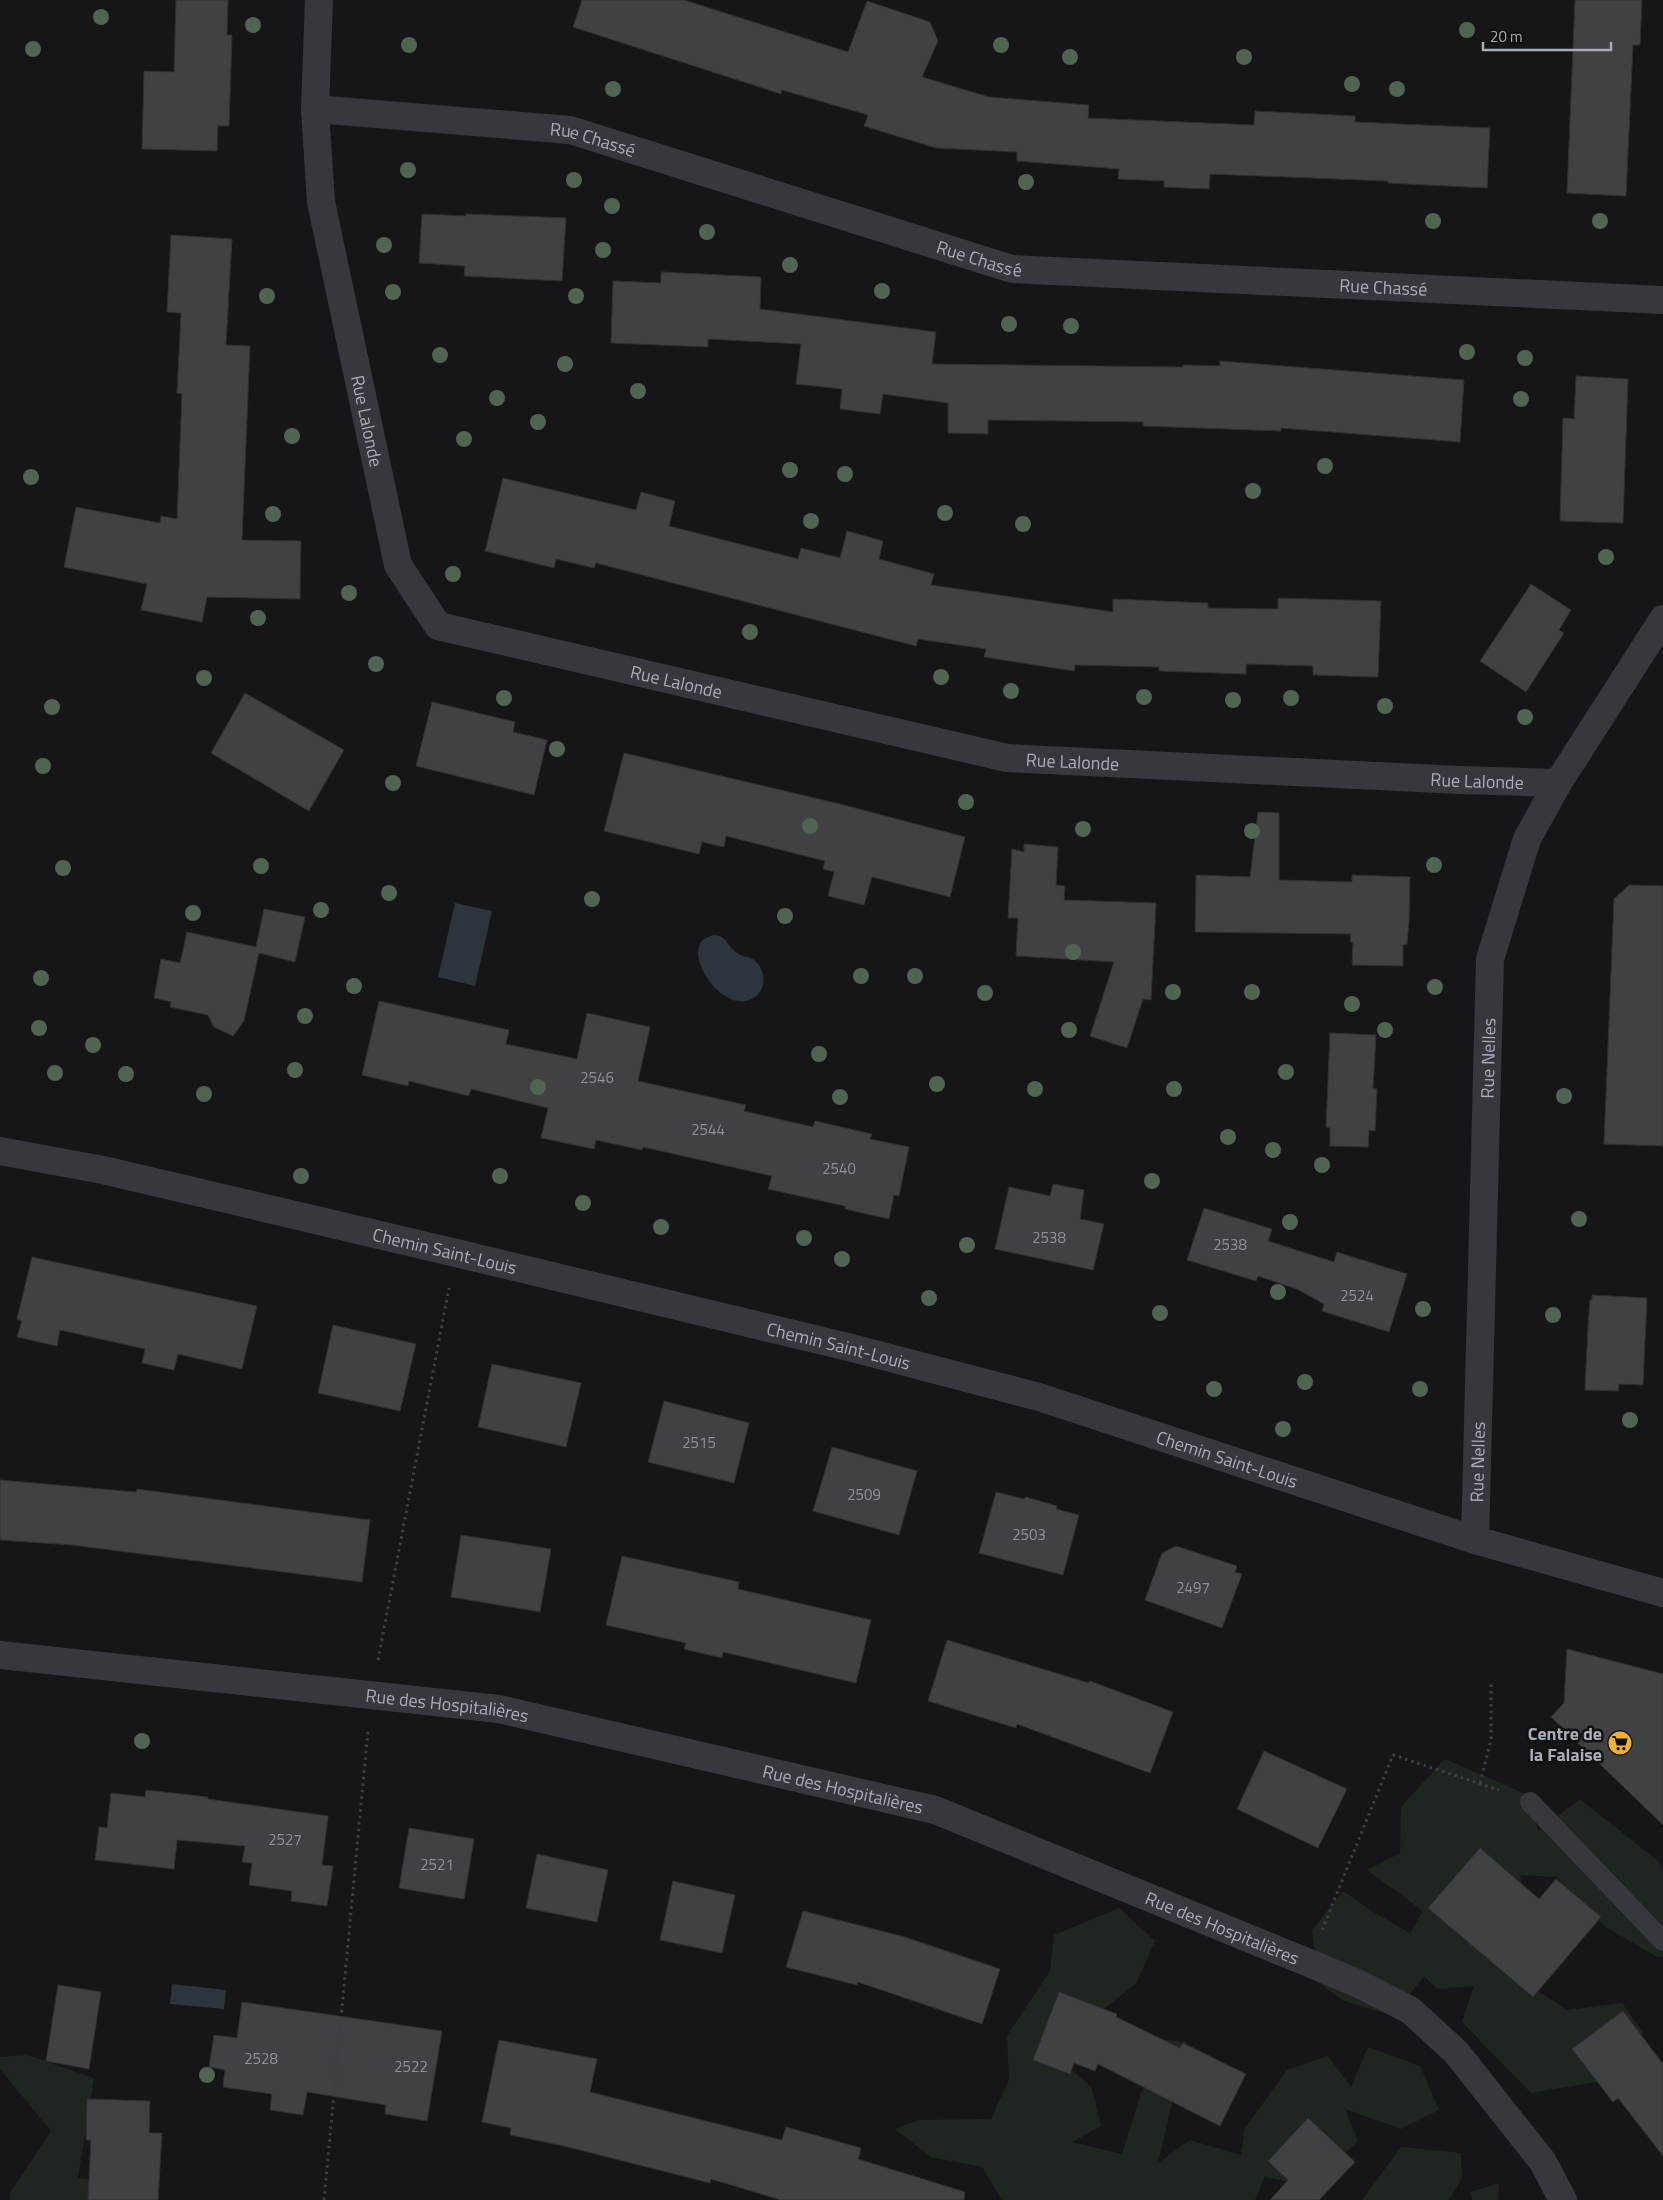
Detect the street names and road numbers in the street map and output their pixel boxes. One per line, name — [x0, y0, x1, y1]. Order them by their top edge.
street label: Rue Chassé — [549, 115, 639, 163]
street label: Rue Chassé — [933, 233, 1022, 283]
street label: Rue Chassé — [1339, 271, 1428, 302]
street label: Rue Lalonde — [345, 372, 390, 469]
street label: Rue Lalonde — [628, 658, 725, 705]
street label: Rue Lalonde — [1025, 745, 1120, 777]
street label: Rue Lalonde — [1430, 765, 1524, 795]
street label: Rue Nelles — [1473, 1017, 1502, 1099]
street label: Chemin Saint-Louis — [370, 1220, 520, 1281]
street label: Chemin Saint-Louis — [764, 1315, 914, 1376]
street label: Rue Nelles — [1462, 1421, 1492, 1503]
street label: Chemin Saint-Louis — [1153, 1423, 1301, 1495]
street label: Rue des Hospitalières — [364, 1681, 531, 1729]
street label: Rue des Hospitalières — [760, 1757, 926, 1820]
street label: Rue des Hospitalières — [1141, 1884, 1303, 1971]

